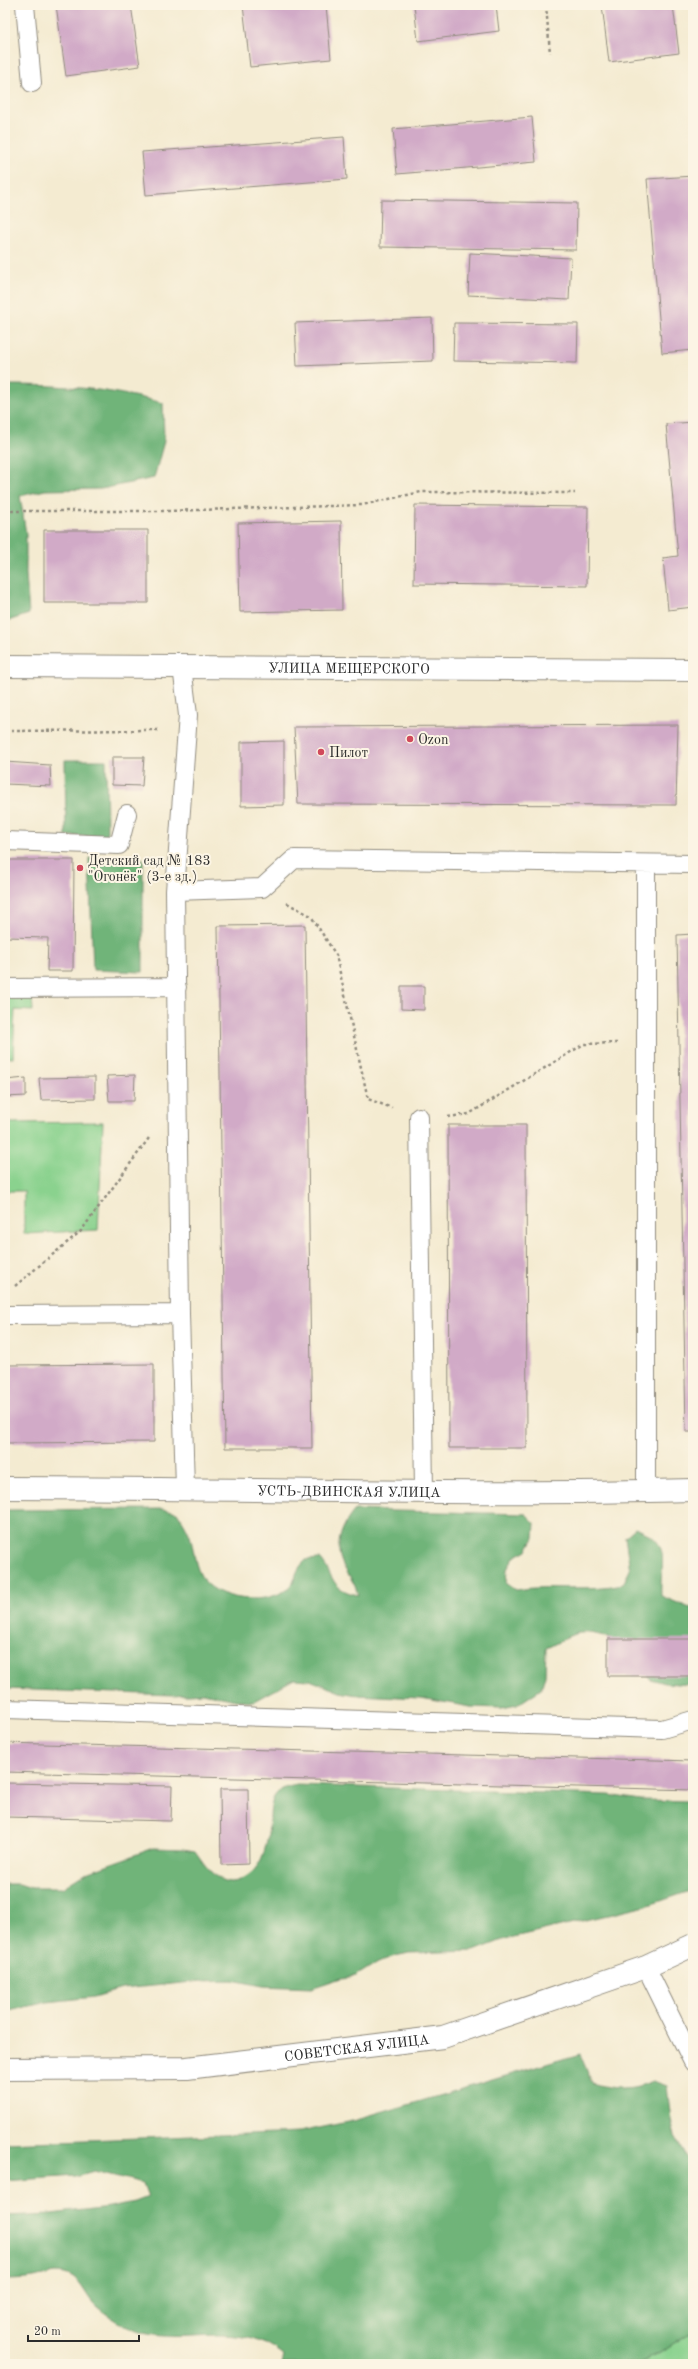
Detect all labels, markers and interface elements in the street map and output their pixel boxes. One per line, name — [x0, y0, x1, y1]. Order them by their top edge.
street label: УЛИЦА МЕЩЕРСКОГО — [268, 662, 430, 676]
place label: Ozon — [418, 733, 449, 747]
marker: Ozon — [405, 734, 415, 744]
place label: Пилот — [329, 746, 369, 760]
marker: Пилот — [316, 747, 326, 757]
place label: Детский сад № 183 "Огонёк" (3-е зд.) — [88, 854, 211, 884]
marker: Детский сад № 183 "Огонёк" (3-е зд.) — [75, 863, 85, 873]
street label: УСТЬ-ДВИНСКАЯ УЛИЦА — [257, 1484, 441, 1500]
street label: СОВЕТСКАЯ УЛИЦА — [284, 2033, 431, 2064]
scale bar — [28, 2317, 139, 2343]
text: 20 m — [34, 2326, 61, 2338]

